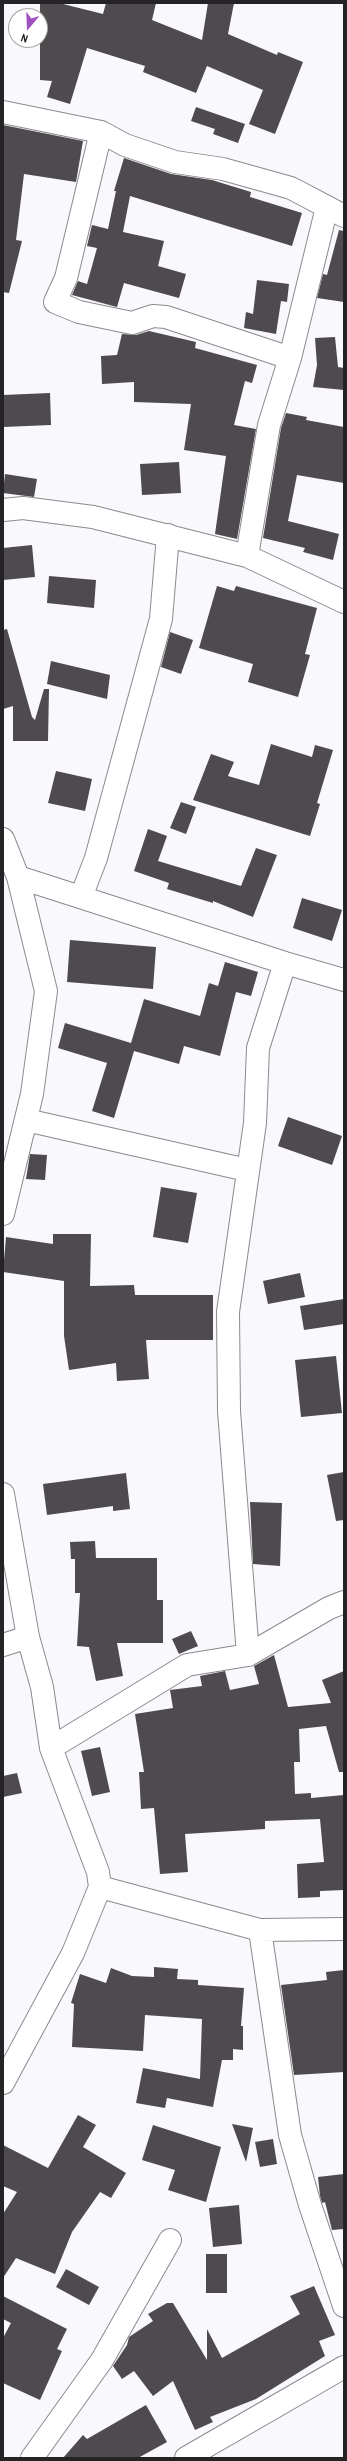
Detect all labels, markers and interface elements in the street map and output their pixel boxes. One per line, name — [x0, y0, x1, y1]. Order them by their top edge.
north arrow — [8, 8, 48, 48]
text: N — [19, 31, 30, 46]

